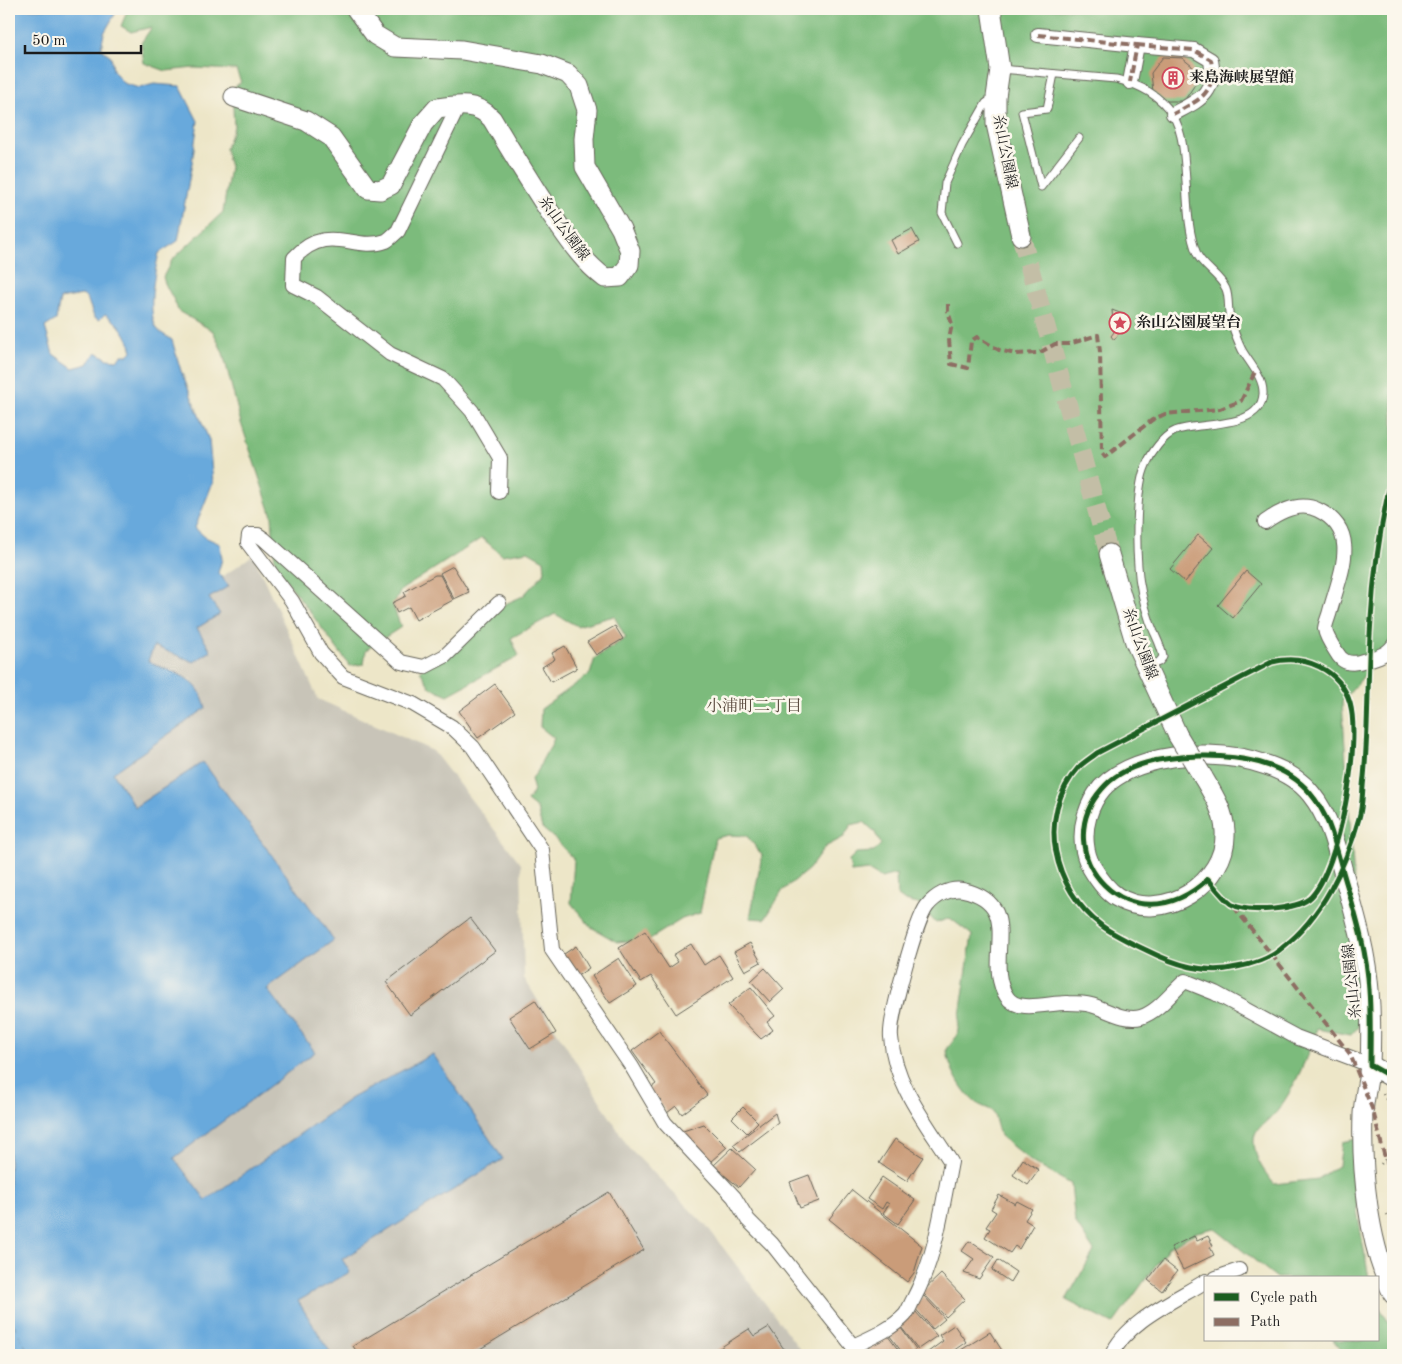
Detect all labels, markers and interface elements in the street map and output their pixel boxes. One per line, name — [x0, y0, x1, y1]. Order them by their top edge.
scale bar — [25, 22, 141, 54]
text: 50 m — [32, 34, 66, 49]
building icon: 来島海峡展望館 — [1161, 66, 1185, 90]
place label: 来島海峡展望館 — [1189, 69, 1294, 86]
street label: 糸山公園線 — [989, 113, 1020, 190]
street label: 糸山公園線 — [535, 193, 593, 264]
place icon: 糸山公園展望台 — [1108, 311, 1132, 335]
place label: 糸山公園展望台 — [1136, 314, 1241, 331]
street label: 糸山公園線 — [1119, 606, 1161, 682]
district label: 小浦町二丁目 — [706, 697, 802, 715]
street label: 糸山公園線 — [1340, 943, 1364, 1019]
legend — [1204, 1276, 1380, 1342]
text: Cycle path — [1250, 1291, 1318, 1306]
text: Path — [1250, 1315, 1280, 1330]

